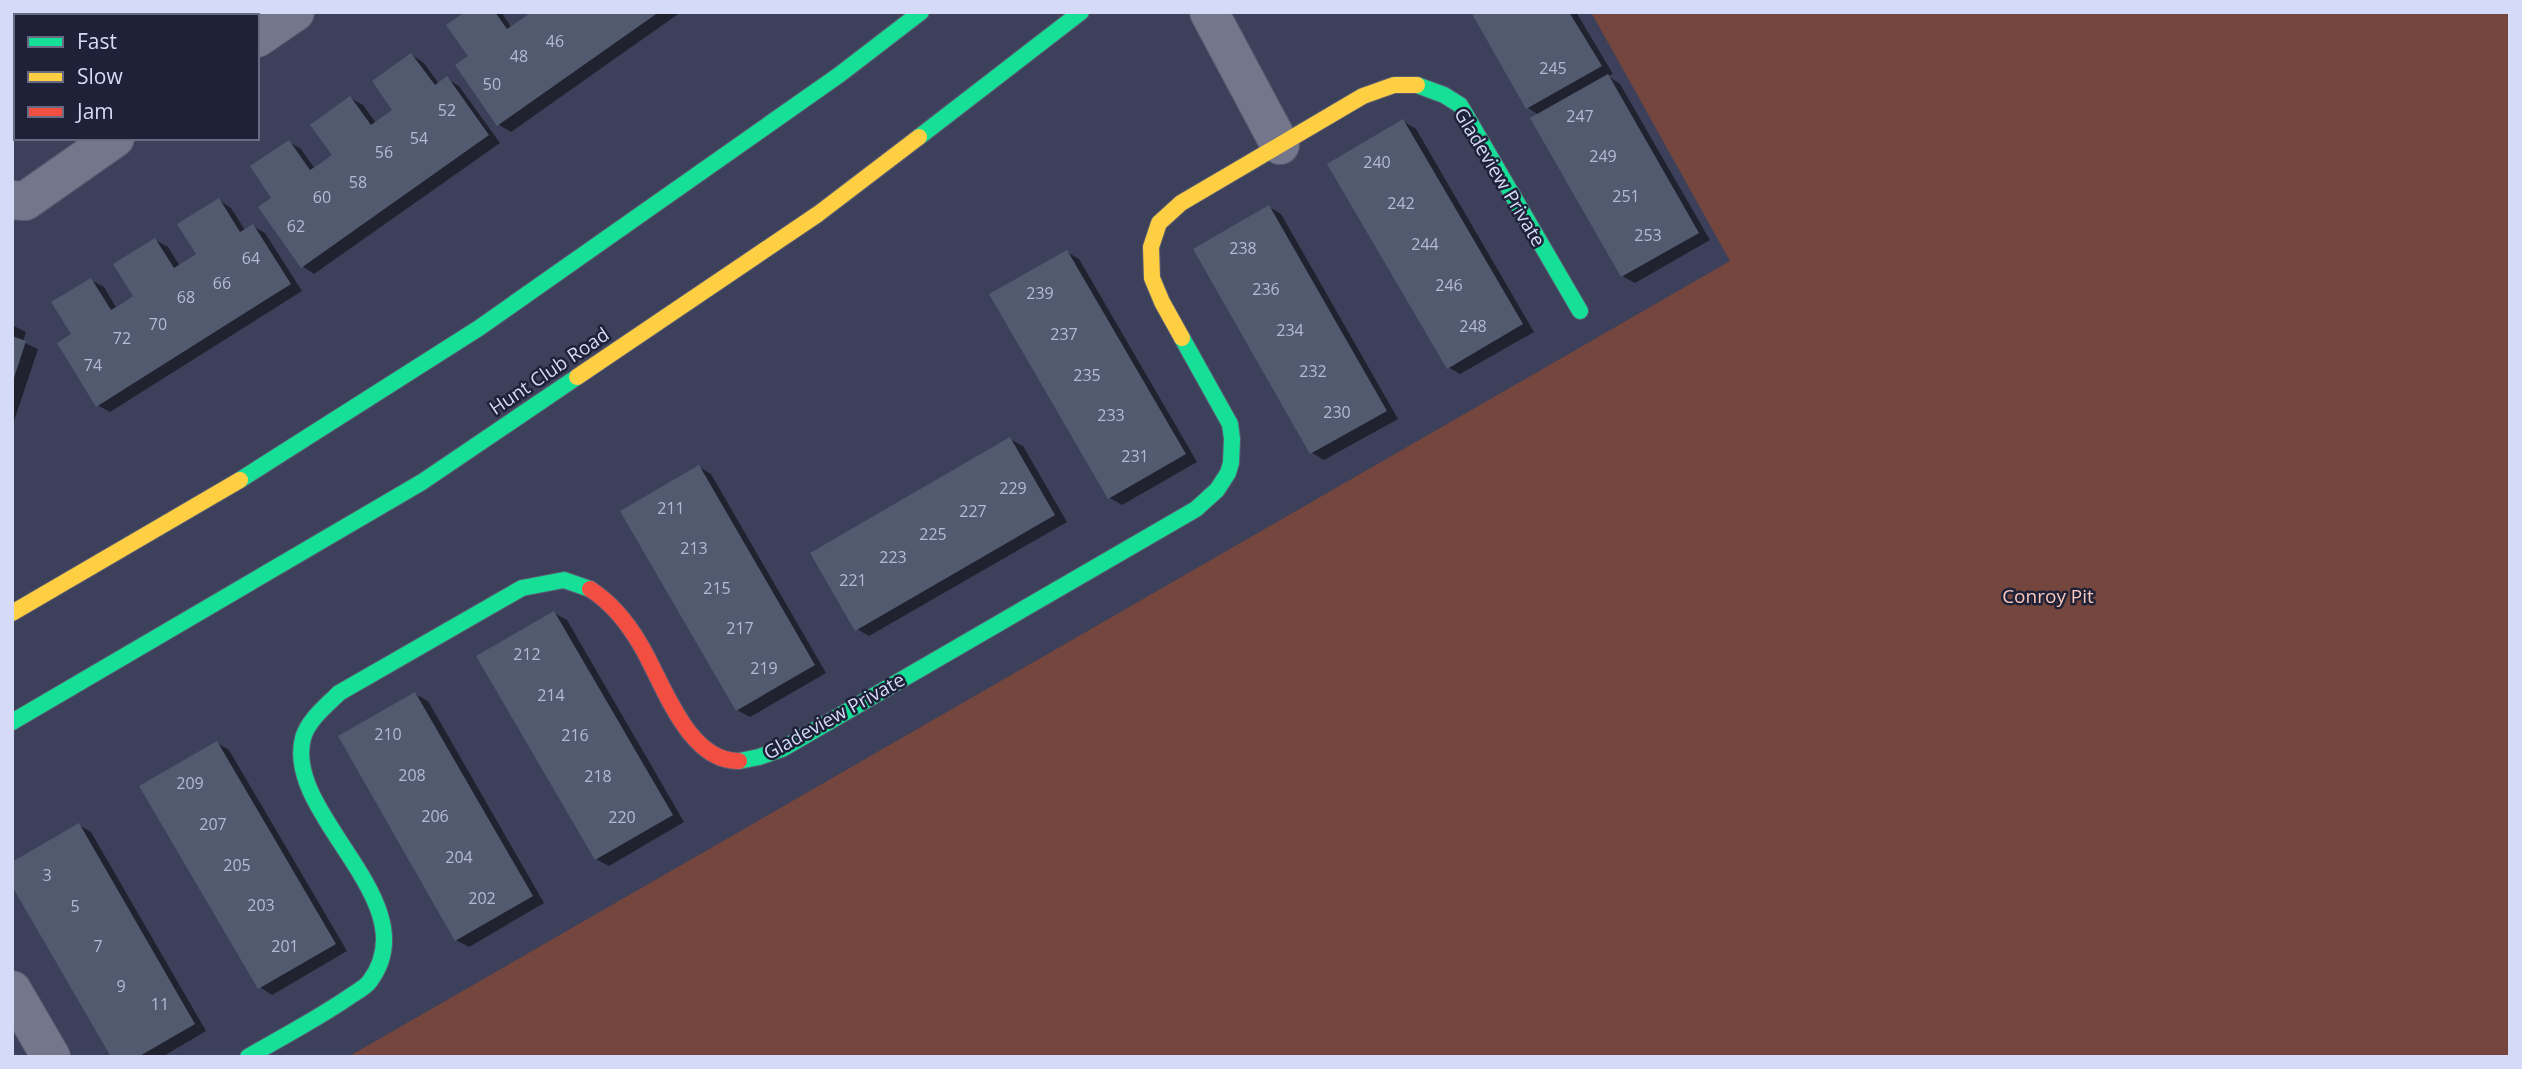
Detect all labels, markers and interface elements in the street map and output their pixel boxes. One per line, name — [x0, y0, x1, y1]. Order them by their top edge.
legend — [14, 14, 259, 140]
text: Fast — [77, 27, 117, 55]
house number: 46 — [546, 30, 564, 52]
house number: 48 — [510, 45, 528, 67]
house number: 245 — [1539, 57, 1567, 79]
text: Slow — [77, 62, 123, 90]
house number: 50 — [483, 73, 501, 95]
text: Jam — [75, 97, 114, 125]
house number: 52 — [438, 99, 456, 121]
street label: Gladeview Private — [1448, 103, 1552, 251]
house number: 247 — [1566, 105, 1594, 127]
house number: 54 — [410, 127, 428, 149]
house number: 56 — [375, 141, 393, 163]
house number: 249 — [1589, 145, 1617, 167]
house number: 240 — [1363, 151, 1391, 173]
house number: 58 — [349, 171, 367, 193]
house number: 251 — [1612, 185, 1640, 207]
house number: 60 — [313, 186, 331, 208]
house number: 242 — [1387, 192, 1415, 214]
house number: 62 — [287, 215, 305, 237]
house number: 253 — [1634, 224, 1662, 246]
house number: 244 — [1411, 233, 1439, 255]
house number: 238 — [1229, 237, 1257, 259]
house number: 64 — [242, 247, 260, 269]
house number: 66 — [213, 272, 231, 294]
house number: 246 — [1435, 274, 1463, 296]
house number: 236 — [1252, 278, 1280, 300]
house number: 239 — [1026, 282, 1054, 304]
house number: 68 — [177, 286, 195, 308]
house number: 70 — [149, 313, 167, 335]
house number: 248 — [1459, 315, 1487, 337]
house number: 234 — [1276, 319, 1304, 341]
street label: Hunt Club Road — [484, 321, 614, 421]
house number: 237 — [1050, 323, 1078, 345]
house number: 72 — [113, 327, 131, 349]
house number: 74 — [84, 354, 102, 376]
house number: 232 — [1299, 360, 1327, 382]
house number: 235 — [1073, 364, 1101, 386]
house number: 230 — [1323, 401, 1351, 423]
house number: 233 — [1097, 404, 1125, 426]
house number: 231 — [1121, 445, 1149, 467]
house number: 229 — [999, 477, 1027, 499]
house number: 211 — [657, 497, 685, 519]
house number: 227 — [959, 500, 987, 522]
house number: 225 — [919, 523, 947, 545]
house number: 213 — [680, 537, 708, 559]
house number: 223 — [879, 546, 907, 568]
house number: 221 — [839, 569, 867, 591]
house number: 215 — [703, 577, 731, 599]
park label: Conroy Pit — [2002, 583, 2094, 609]
house number: 217 — [726, 617, 754, 639]
house number: 212 — [513, 643, 541, 665]
house number: 219 — [750, 657, 778, 679]
street label: Gladeview Private — [759, 666, 909, 766]
house number: 214 — [537, 684, 565, 706]
house number: 210 — [374, 723, 402, 745]
house number: 216 — [561, 724, 589, 746]
house number: 208 — [398, 764, 426, 786]
house number: 218 — [584, 765, 612, 787]
house number: 209 — [176, 772, 204, 794]
house number: 206 — [421, 805, 449, 827]
house number: 220 — [608, 806, 636, 828]
house number: 207 — [199, 813, 227, 835]
house number: 204 — [445, 846, 473, 868]
house number: 205 — [223, 854, 251, 876]
house number: 3 — [42, 864, 52, 886]
house number: 202 — [468, 887, 496, 909]
house number: 203 — [247, 894, 275, 916]
house number: 5 — [70, 895, 80, 917]
house number: 7 — [93, 935, 103, 957]
house number: 201 — [271, 935, 299, 957]
house number: 9 — [116, 975, 126, 997]
house number: 11 — [151, 993, 169, 1015]

